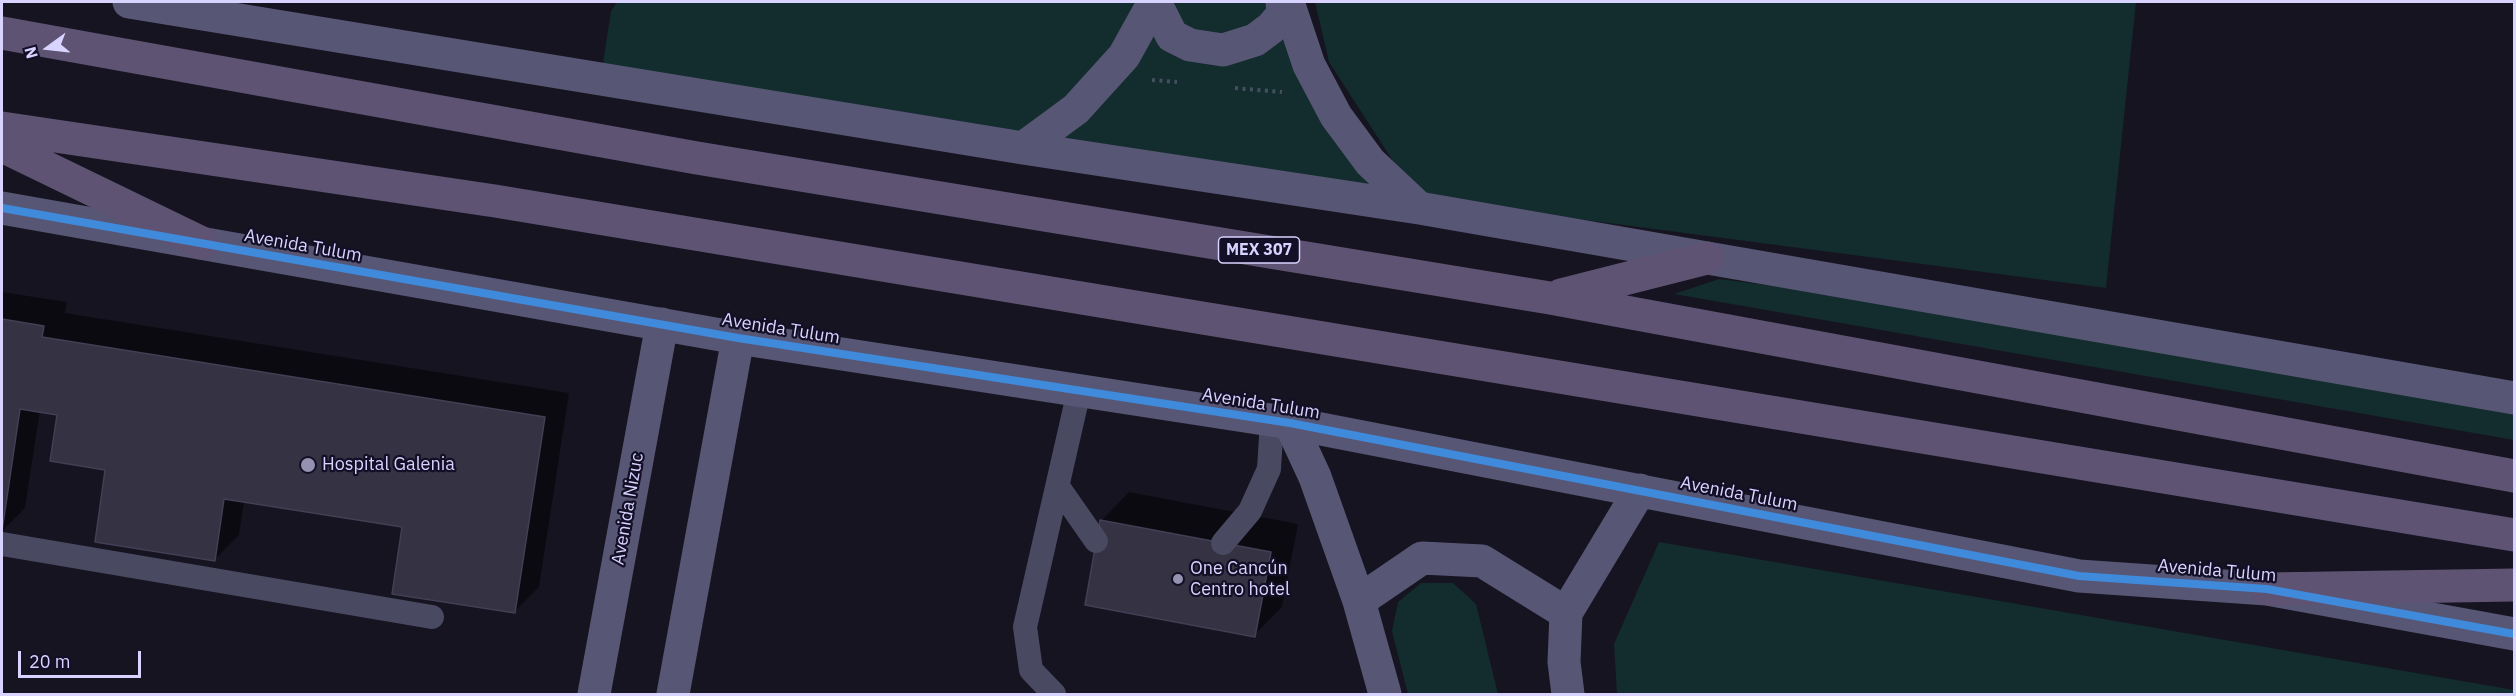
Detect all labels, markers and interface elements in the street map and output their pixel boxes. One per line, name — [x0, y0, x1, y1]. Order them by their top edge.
north arrow — [18, 18, 78, 78]
text: N — [19, 44, 42, 61]
street label: Avenida Tulum — [242, 225, 364, 267]
road number: MEX 307 — [1218, 237, 1300, 263]
street label: Avenida Tulum — [720, 309, 842, 349]
street label: Avenida Tulum — [1200, 384, 1322, 424]
street label: Avenida Nizuc — [607, 451, 649, 567]
place label: Hospital Galenia — [322, 454, 455, 476]
marker: Hospital Galenia — [299, 456, 317, 474]
street label: Avenida Tulum — [1678, 472, 1800, 516]
street label: Avenida Tulum — [2157, 555, 2277, 587]
place label: One Cancún Centro hotel — [1190, 558, 1290, 600]
marker: One Cancún Centro hotel — [1171, 572, 1185, 586]
scale bar — [21, 639, 144, 677]
text: 20 m — [29, 650, 71, 673]

